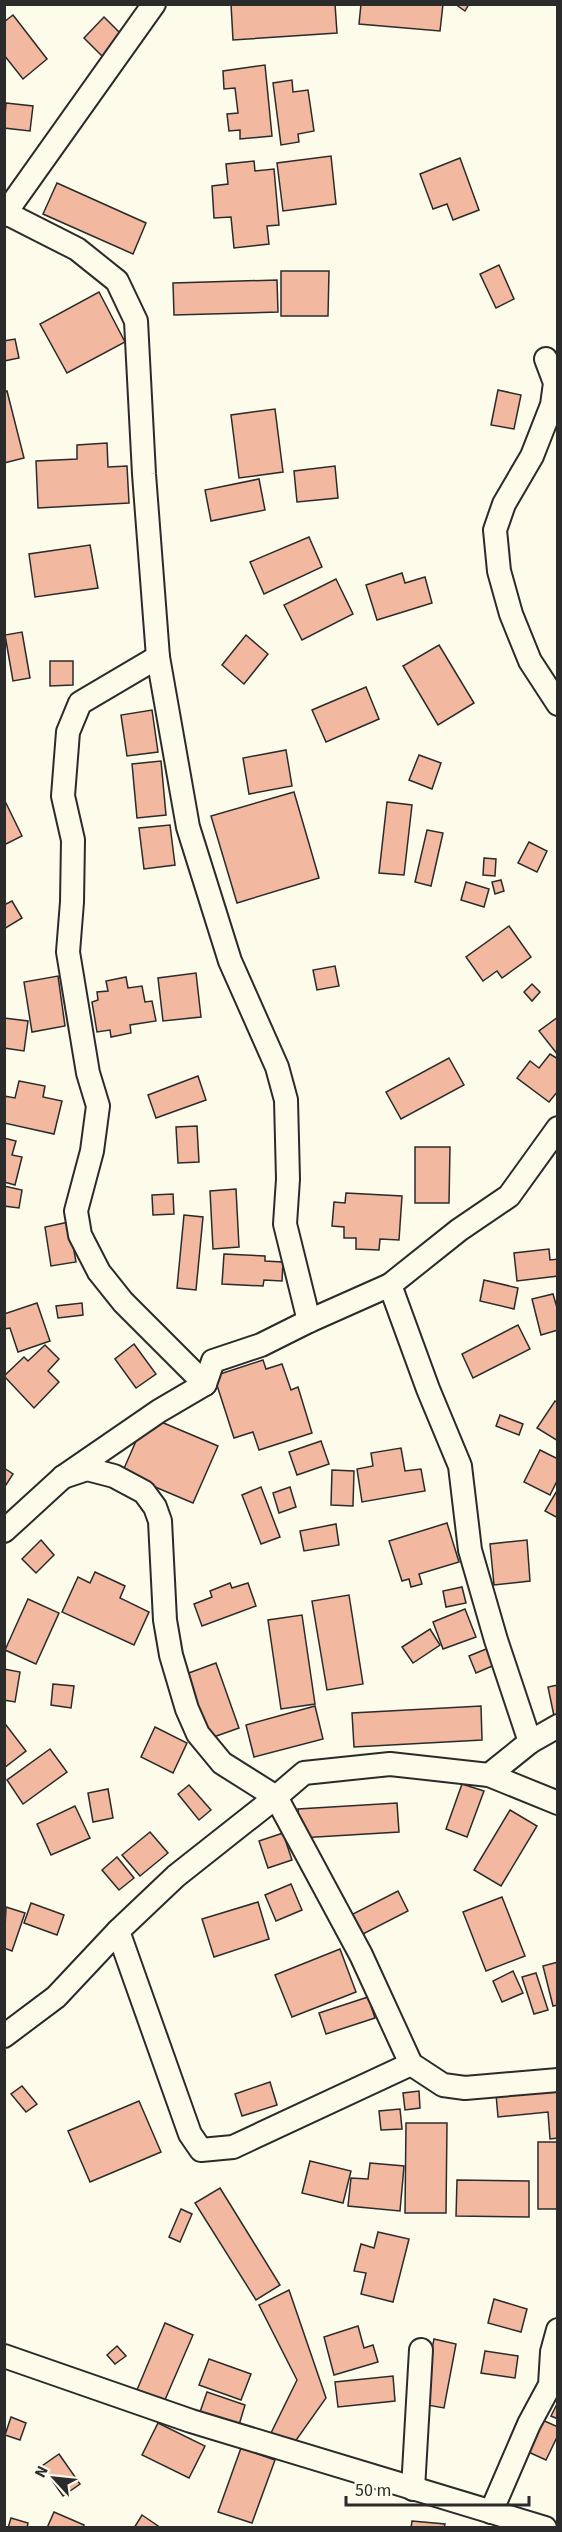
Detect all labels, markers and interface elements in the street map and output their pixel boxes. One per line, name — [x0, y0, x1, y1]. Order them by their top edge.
north arrow — [24, 2448, 84, 2508]
text: N — [29, 2462, 54, 2481]
scale bar — [346, 2469, 529, 2507]
text: 50 m — [355, 2478, 391, 2503]

